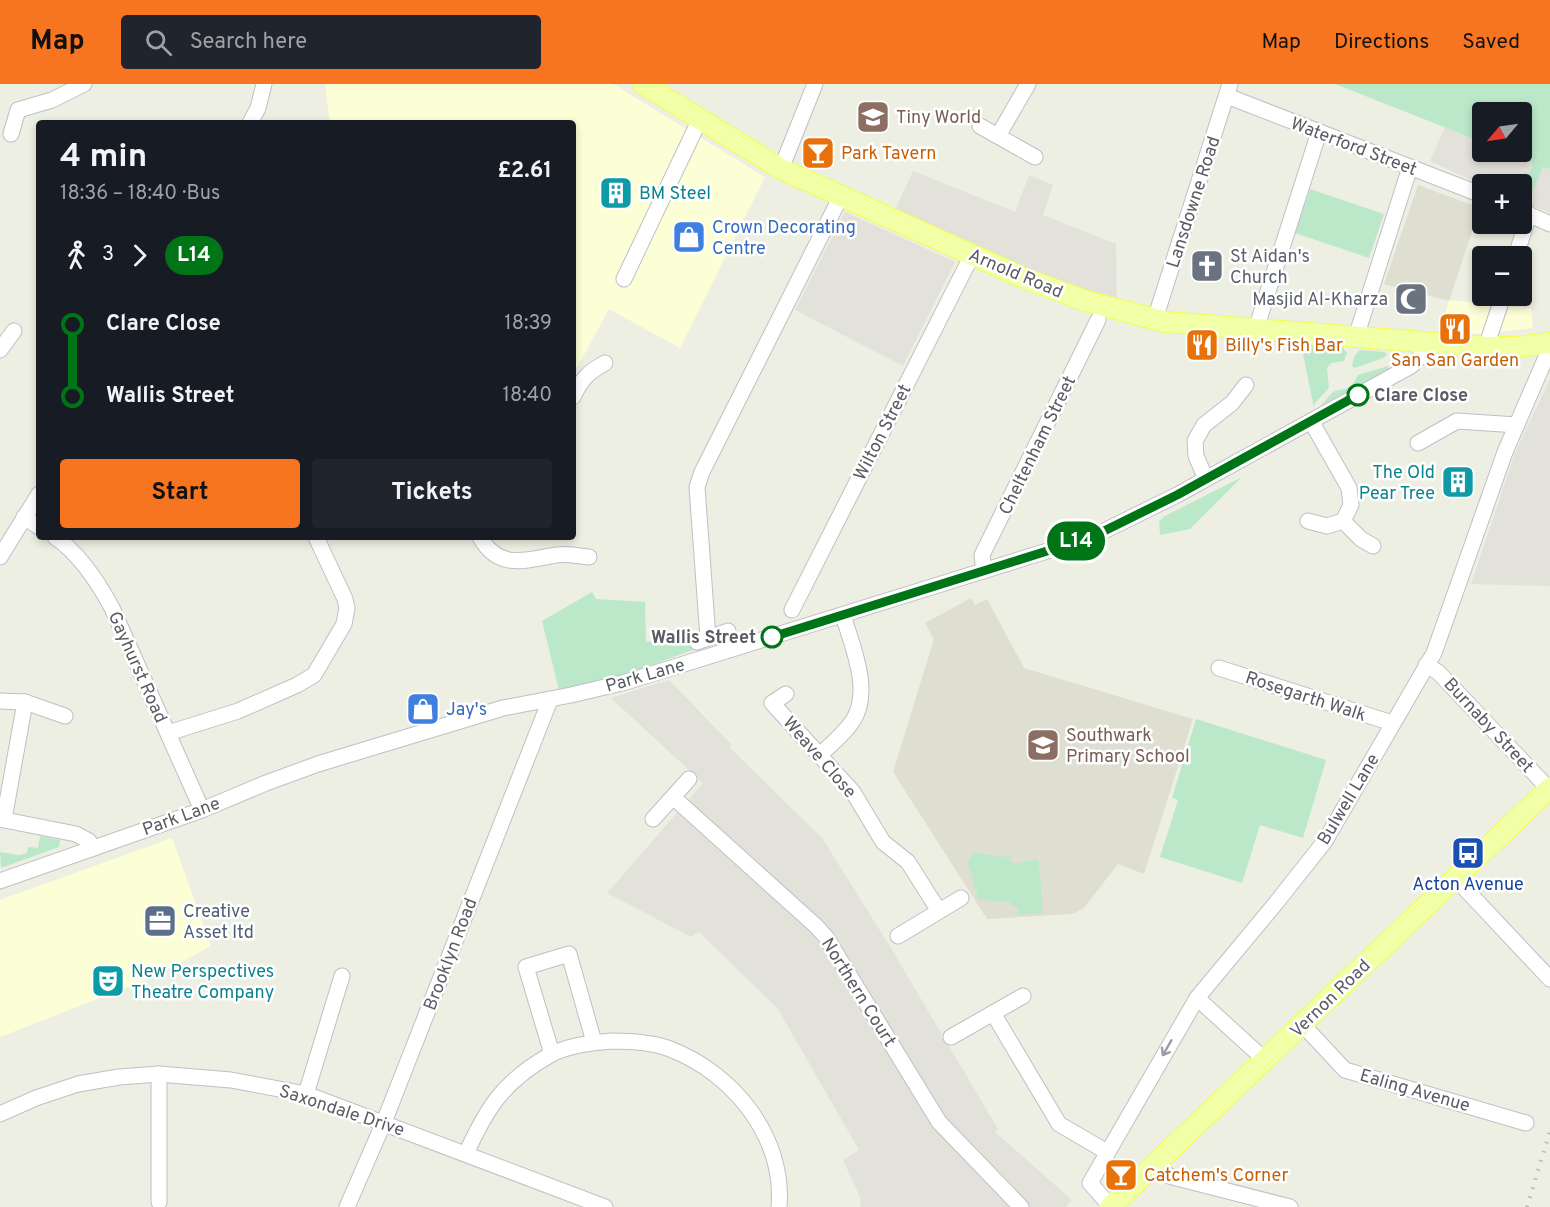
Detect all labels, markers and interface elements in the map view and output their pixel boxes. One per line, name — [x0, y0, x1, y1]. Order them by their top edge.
search box — [121, 15, 541, 69]
text: Map — [30, 24, 85, 60]
icon: search — [142, 26, 175, 59]
text: Search here — [190, 29, 307, 56]
text: Map — [1261, 29, 1301, 56]
text: Directions — [1334, 29, 1429, 56]
text: Saved — [1462, 29, 1520, 56]
school or university icon: Tiny World — [855, 99, 891, 135]
north arrow — [1472, 102, 1532, 162]
map controls — [1472, 102, 1532, 306]
place label: Tiny World — [896, 107, 981, 130]
street label: Waterford Street — [1287, 113, 1420, 182]
street label: Lansdowne Road — [1162, 134, 1227, 271]
bar icon: Park Tavern — [800, 135, 836, 171]
text: 4 min — [60, 137, 147, 179]
place label: Park Tavern — [841, 143, 936, 166]
text: £2.61 — [498, 158, 552, 185]
button: + — [1472, 174, 1532, 234]
building icon: BM Steel — [598, 175, 634, 211]
text: 18:36 – 18:40 · Bus — [60, 181, 220, 207]
place label: BM Steel — [639, 183, 711, 206]
place label: Crown Decorating Centre — [712, 217, 856, 261]
shop icon: Crown Decorating Centre — [671, 219, 707, 255]
icon: walk — [60, 239, 93, 272]
icon: forward — [123, 239, 156, 272]
text: 3 — [102, 242, 114, 268]
text: L14 — [177, 242, 211, 269]
street label: Arnold Road — [965, 244, 1066, 305]
place label: St Aidan's Church — [1230, 246, 1310, 290]
button: − — [1472, 246, 1532, 306]
church icon: St Aidan's Church — [1189, 248, 1225, 284]
mosque icon: Masjid Al-Kharza — [1393, 281, 1429, 317]
place label: Masjid Al-Kharza — [1252, 289, 1388, 312]
text: Clare Close — [106, 311, 221, 338]
text: 18:39 — [504, 311, 552, 337]
restaurant icon: San San Garden — [1437, 311, 1473, 347]
restaurant icon: Billy's Fish Bar — [1184, 327, 1220, 363]
place label: Billy's Fish Bar — [1225, 335, 1343, 358]
place label: San San Garden — [1391, 350, 1519, 373]
street label: Cheltenham Street — [995, 372, 1082, 519]
street label: Wilton Street — [849, 381, 917, 485]
text: Wallis Street — [106, 383, 234, 410]
text: 18:40 — [503, 383, 552, 409]
marker: Clare Close — [1347, 384, 1369, 406]
place label: Clare Close — [1374, 385, 1468, 408]
button: Start — [60, 459, 300, 528]
button: Tickets — [312, 459, 552, 528]
place label: The Old Pear Tree — [1359, 462, 1435, 506]
building icon: The Old Pear Tree — [1440, 464, 1476, 500]
line badge: L14 — [1042, 522, 1110, 560]
text: L14 — [1059, 528, 1093, 555]
street label: Gayhurst Road — [102, 608, 171, 727]
marker: Wallis Street — [761, 626, 783, 648]
place label: Wallis Street — [651, 627, 756, 650]
street label: Park Lane — [603, 654, 688, 699]
street label: Rosegarth Walk — [1242, 667, 1369, 728]
street label: Burnaby Street — [1438, 674, 1538, 778]
shop icon: Jay's — [405, 691, 441, 727]
place label: Jay's — [446, 699, 487, 722]
street label: Weave Close — [777, 712, 861, 804]
place label: Southwark Primary School — [1066, 725, 1190, 769]
school or university icon: Southwark Primary School — [1025, 727, 1061, 763]
street label: Bulwell Lane — [1313, 750, 1386, 850]
street label: Park Lane — [139, 793, 224, 842]
bus stop icon: Acton Avenue — [1450, 835, 1486, 871]
place label: Acton Avenue — [1412, 874, 1524, 897]
street label: Brooklyn Road — [419, 895, 483, 1014]
place label: Creative Asset ltd — [183, 901, 254, 945]
office icon: Creative Asset ltd — [142, 903, 178, 939]
street label: Northern Court — [815, 934, 900, 1052]
street label: Vernon Road — [1286, 955, 1376, 1043]
place label: New Perspectives Theatre Company — [131, 961, 274, 1005]
theatre icon: New Perspectives Theatre Company — [90, 963, 126, 999]
one-way arrow — [1161, 1039, 1173, 1056]
street label: Ealing Avenue — [1357, 1065, 1472, 1118]
street label: Saxondale Drive — [276, 1080, 407, 1143]
bar icon: Catchem's Corner — [1103, 1157, 1139, 1193]
place label: Catchem's Corner — [1144, 1165, 1288, 1188]

